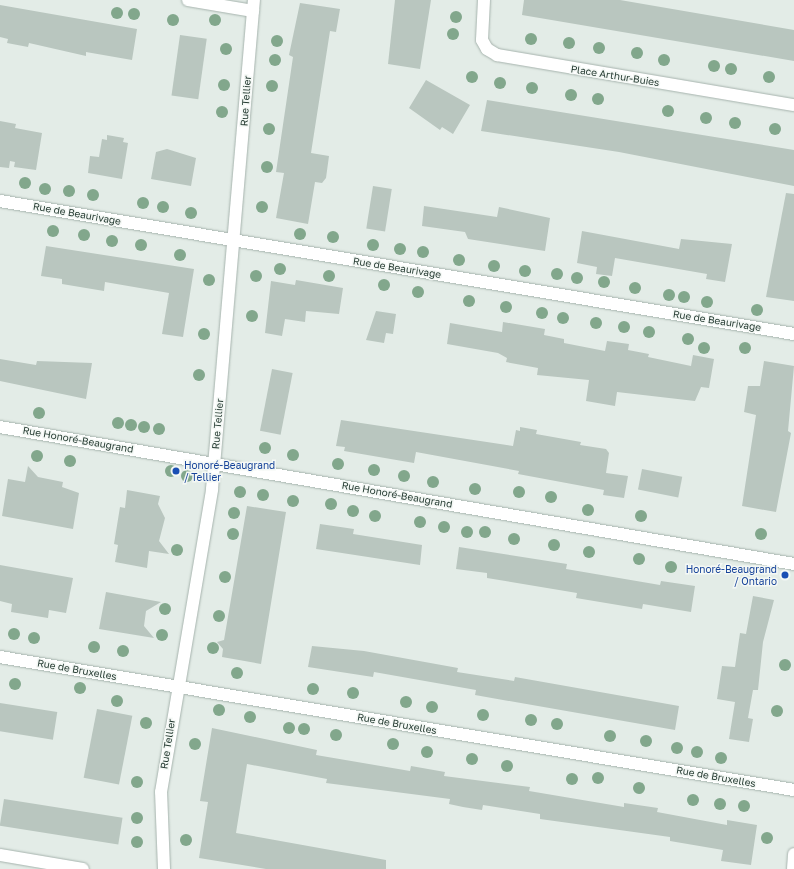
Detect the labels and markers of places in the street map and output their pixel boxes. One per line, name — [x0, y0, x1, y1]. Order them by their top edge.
place label: Honoré-Beaugrand / Tellier — [184, 459, 275, 482]
marker: Honoré-Beaugrand / Tellier — [171, 466, 181, 476]
place label: Honoré-Beaugrand / Ontario — [686, 563, 777, 586]
marker: Honoré-Beaugrand / Ontario — [780, 570, 790, 580]

